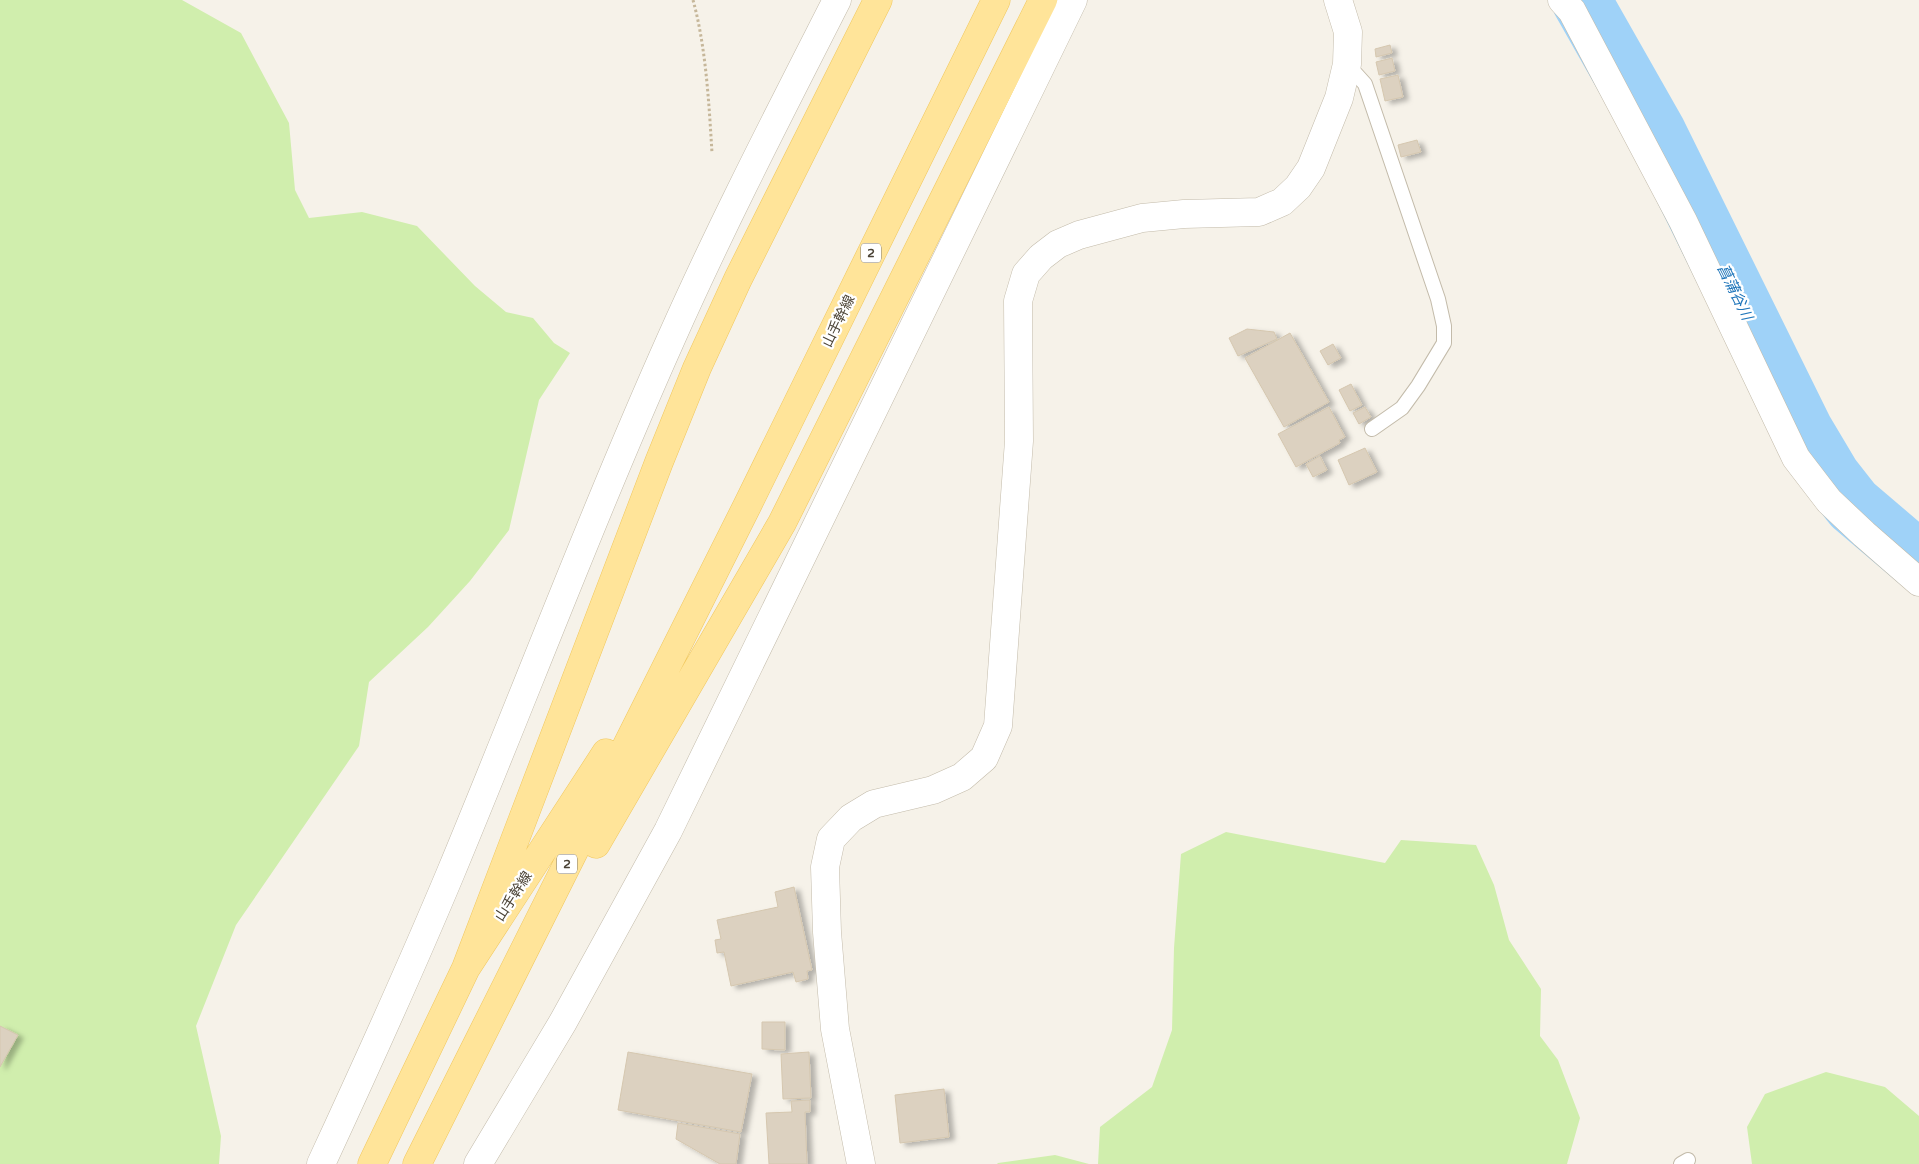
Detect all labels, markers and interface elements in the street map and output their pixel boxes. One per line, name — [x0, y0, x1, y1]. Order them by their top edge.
road number: 2 — [861, 244, 881, 262]
water label: 菖蒲谷川 — [1714, 261, 1757, 325]
street label: 山手幹線 — [819, 292, 858, 350]
road number: 2 — [557, 854, 577, 874]
street label: 山手幹線 — [491, 868, 536, 924]

